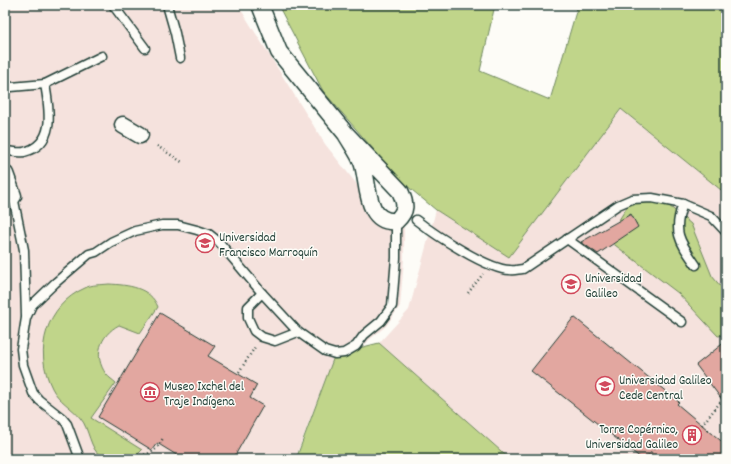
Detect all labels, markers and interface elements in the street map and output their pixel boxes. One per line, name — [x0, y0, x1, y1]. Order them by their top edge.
place label: Universidad Francisco Marroquín — [219, 229, 318, 263]
school or university icon: Universidad Francisco Marroquín — [194, 232, 216, 254]
place label: Universidad Galileo — [585, 270, 642, 304]
school or university icon: Universidad Galileo — [560, 273, 582, 295]
place label: Universidad Galileo Cede Central — [619, 372, 712, 406]
school or university icon: Universidad Galileo Cede Central — [594, 375, 616, 397]
place label: Museo Ixchel del Traje Indígena — [164, 378, 244, 412]
museum icon: Museo Ixchel del Traje Indígena — [139, 381, 161, 403]
place label: Torre Copérnico, Universidad Galileo — [586, 421, 678, 455]
building icon: Torre Copérnico, Universidad Galileo — [681, 424, 703, 446]

